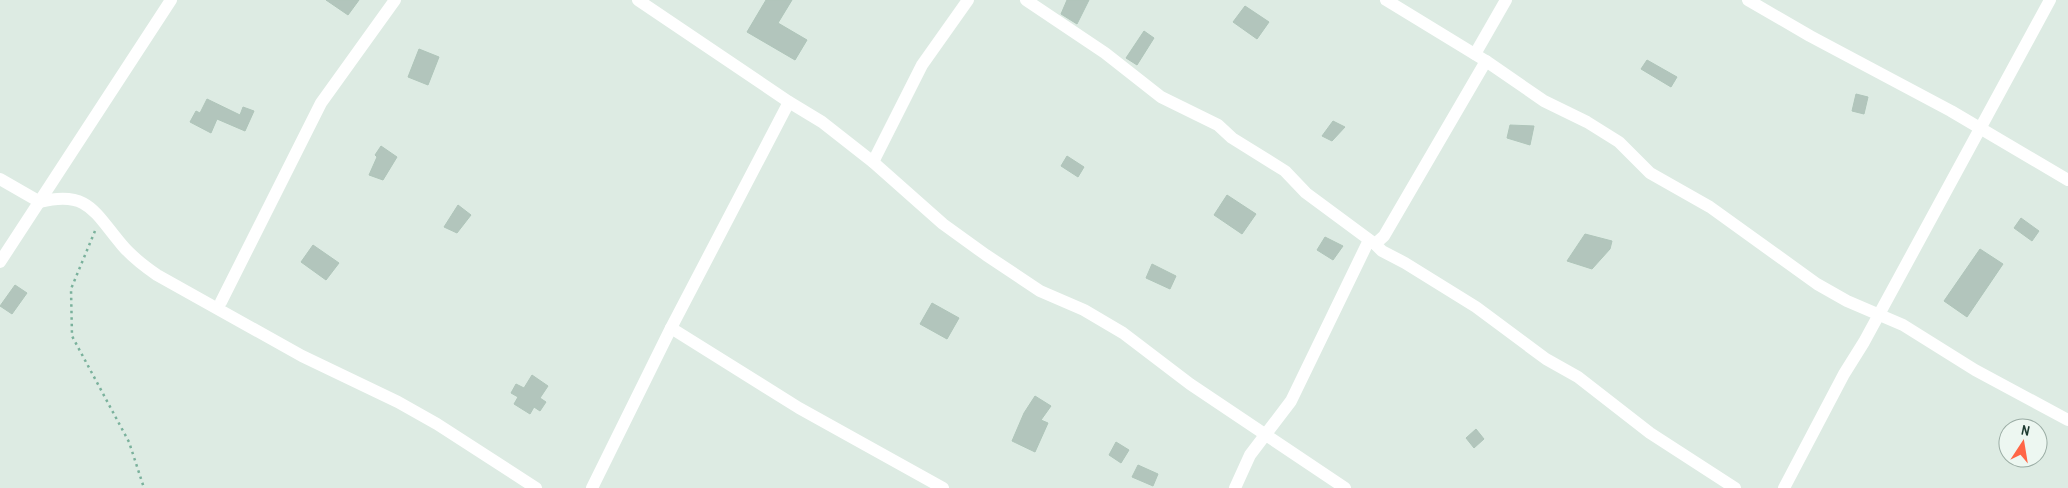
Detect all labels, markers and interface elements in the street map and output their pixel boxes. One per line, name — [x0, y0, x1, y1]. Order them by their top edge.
north arrow — [1998, 418, 2048, 468]
text: N — [2020, 421, 2032, 440]

